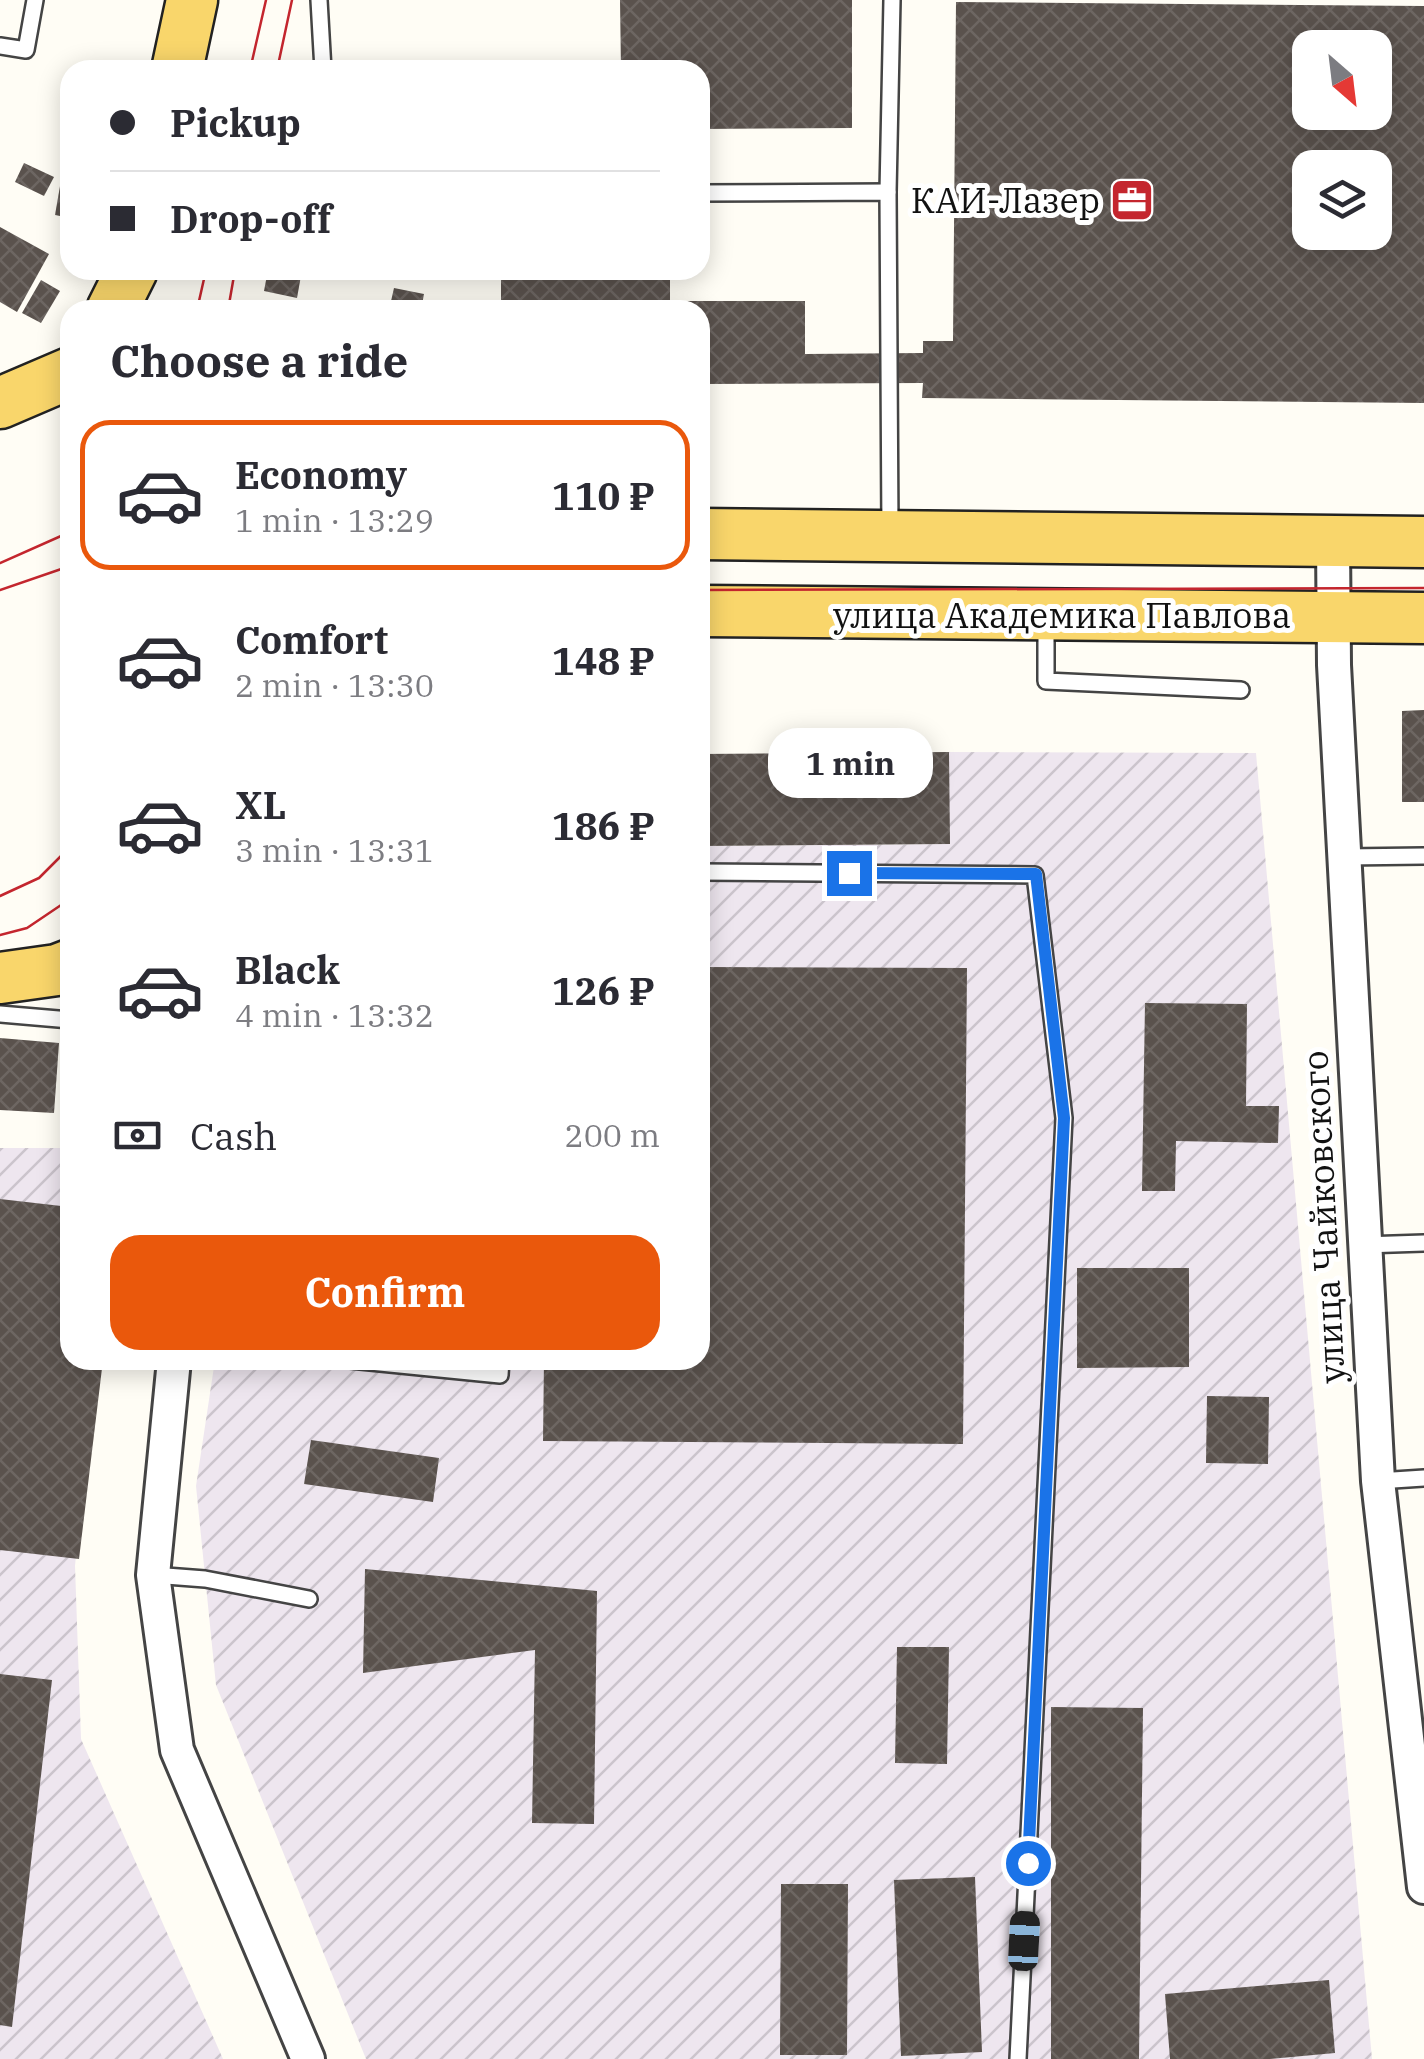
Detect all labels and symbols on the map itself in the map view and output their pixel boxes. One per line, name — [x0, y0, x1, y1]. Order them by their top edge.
north arrow — [1292, 30, 1392, 130]
place label: КАИ-Лазер — [911, 177, 1100, 223]
office icon: КАИ-Лазер — [1109, 177, 1155, 223]
street label: улица Академика Павлова — [833, 592, 1291, 638]
callout: 1 min — [766, 728, 932, 798]
route end — [827, 851, 872, 896]
street label: улица Чайковского — [1291, 1049, 1355, 1385]
route start — [1006, 1841, 1051, 1886]
car — [1007, 1910, 1041, 1972]

